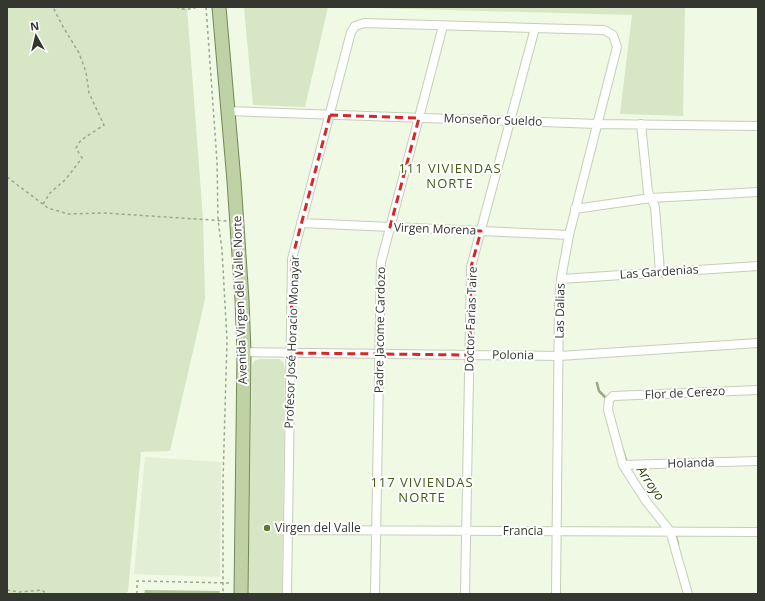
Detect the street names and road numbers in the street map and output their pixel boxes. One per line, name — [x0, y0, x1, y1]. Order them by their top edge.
street label: Monseñor Sueldo — [443, 109, 543, 130]
street label: Avenida Virgen del Valle Norte — [228, 215, 251, 385]
street label: Virgen Morena — [393, 219, 477, 238]
street label: Profesor José Horacio Monayar — [280, 255, 303, 429]
street label: Las Gardenias — [619, 260, 699, 283]
street label: Doctor Farias Taire — [460, 266, 481, 372]
street label: Padre Jacome Cardozo — [370, 267, 389, 393]
street label: Las Dalias — [551, 283, 568, 339]
street label: Polonia — [492, 346, 534, 363]
street label: Flor de Cerezo — [644, 382, 726, 403]
street label: Holanda — [667, 453, 715, 472]
street label: Francia — [503, 522, 543, 539]

